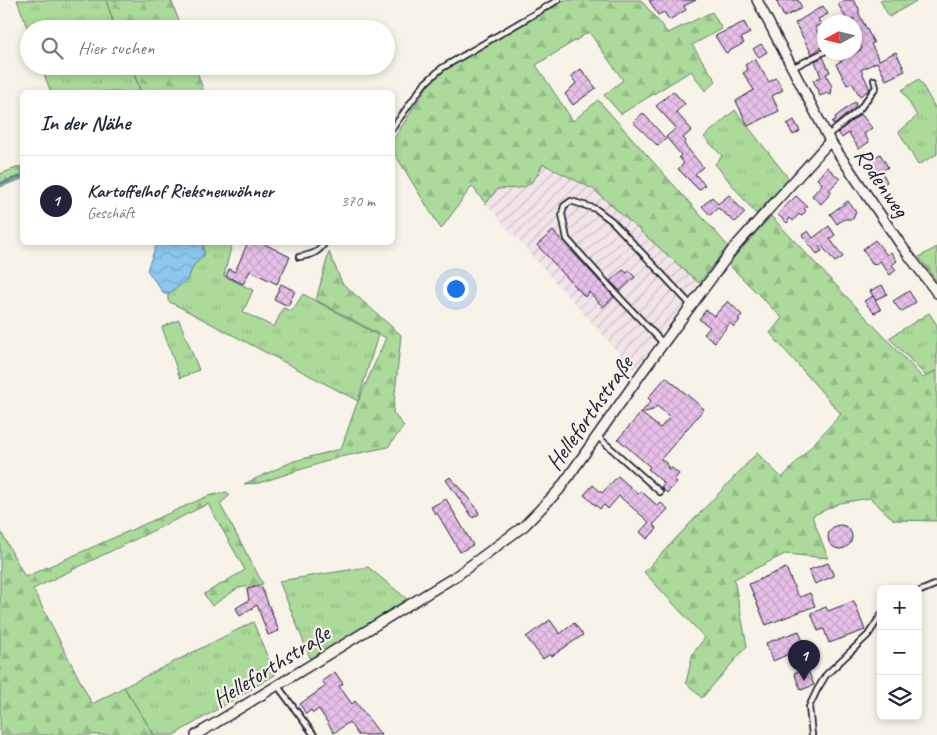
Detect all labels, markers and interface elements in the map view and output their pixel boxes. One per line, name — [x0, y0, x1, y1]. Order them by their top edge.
north arrow — [817, 15, 862, 60]
search box — [20, 20, 395, 75]
icon: search — [38, 34, 66, 62]
text: Hier suchen — [78, 36, 154, 60]
text: In der Nähe — [40, 110, 130, 136]
street label: Rodenweg — [848, 141, 917, 224]
text: Kartoffelhof Rieksneuwöhner — [87, 179, 273, 203]
text: 1 — [52, 191, 60, 211]
text: 370 m — [341, 191, 375, 211]
text: Geschäft — [87, 203, 135, 223]
your location — [443, 276, 469, 302]
street label: Helleforthstraße — [539, 348, 641, 476]
map controls — [877, 585, 922, 720]
button: + — [877, 585, 922, 630]
street label: Helleforthstraße — [207, 617, 337, 714]
button: − — [877, 630, 922, 675]
pin: 1 — [788, 640, 820, 681]
button: layers — [877, 675, 922, 720]

